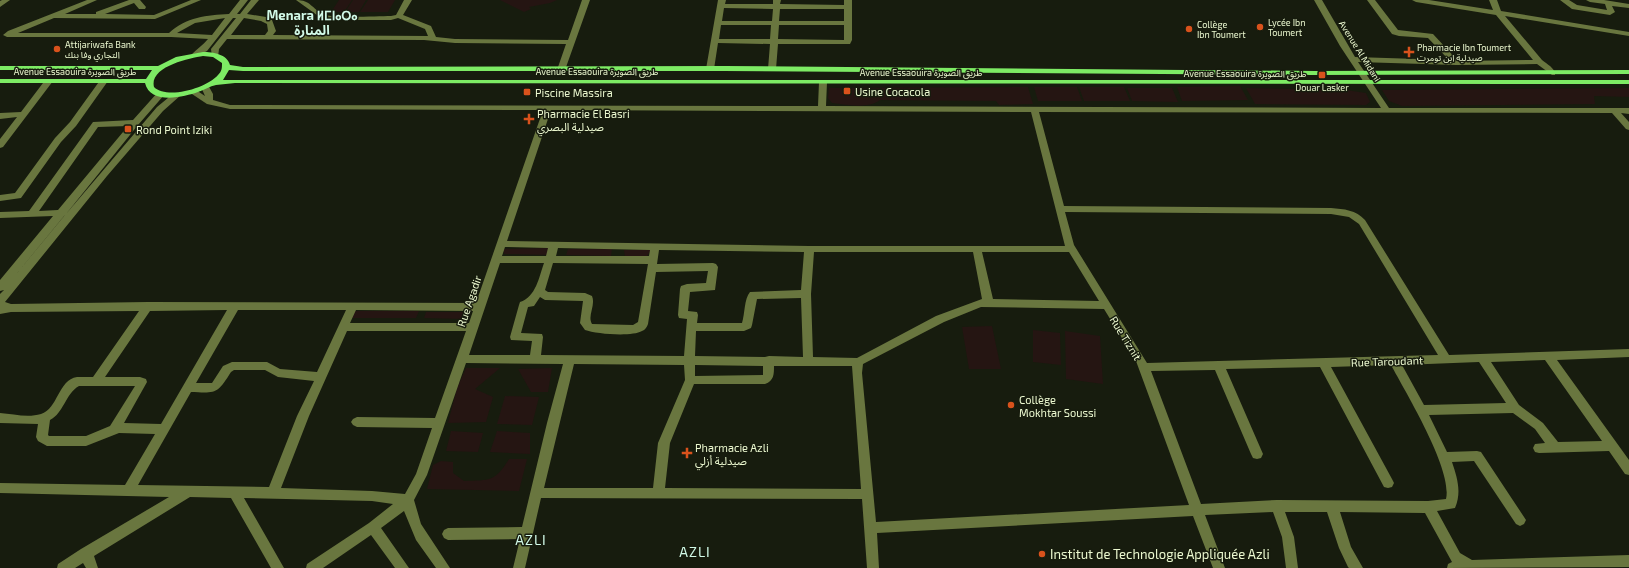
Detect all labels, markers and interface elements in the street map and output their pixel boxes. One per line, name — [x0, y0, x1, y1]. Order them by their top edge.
district label: Menara ⵍⵎⵏⴰⵔⴰ المنارة — [266, 7, 358, 38]
place label: Lycée Ibn Toumert — [1268, 17, 1305, 38]
place label: Collège Ibn Toumert — [1197, 19, 1246, 40]
street label: Avenue Al Midani — [1337, 19, 1383, 83]
marker: Lycée Ibn Toumert — [1255, 22, 1265, 32]
marker: Collège Ibn Toumert — [1184, 24, 1194, 34]
place label: Attijariwafa Bank التجاري وفا بنك — [65, 39, 136, 62]
place label: Pharmacie Ibn Toumert صيدلية ابن تومرت — [1417, 42, 1512, 64]
marker: Attijariwafa Bank التجاري وفا بنك — [52, 44, 62, 54]
marker: Pharmacie Ibn Toumert صيدلية ابن تومرت — [1404, 47, 1414, 57]
street label: Avenue Essaouira طريق الصويرة — [14, 66, 136, 78]
street label: Avenue Essaouira طريق الصويرة — [536, 66, 658, 78]
street label: Avenue Essaouira طريق الصويرة — [860, 67, 982, 79]
street label: Avenue Essaouira طريق الصويرة — [1184, 68, 1306, 80]
marker: Douar Lasker — [1317, 70, 1327, 80]
place label: Douar Lasker — [1295, 82, 1349, 93]
place label: Usine Cocacola — [855, 85, 930, 98]
place label: Piscine Massira — [535, 86, 613, 99]
marker: Usine Cocacola — [842, 86, 852, 96]
marker: Piscine Massira — [522, 87, 532, 97]
place label: Pharmacie El Basri صيدلية البصري — [537, 107, 630, 136]
marker: Pharmacie El Basri صيدلية البصري — [524, 114, 534, 124]
place label: Rond Point Iziki — [136, 123, 212, 136]
marker: Rond Point Iziki — [123, 124, 133, 134]
street label: Rue Agadir — [454, 273, 484, 328]
street label: Rue Tiznit — [1107, 314, 1145, 362]
street label: Rue Taroudant — [1351, 353, 1423, 369]
place label: Collège Mokhtar Soussi — [1019, 393, 1096, 419]
marker: Collège Mokhtar Soussi — [1006, 400, 1016, 410]
place label: Pharmacie Azli صيدلية أزلي — [695, 441, 769, 470]
marker: Pharmacie Azli صيدلية أزلي — [682, 448, 692, 458]
district label: AZLI — [515, 531, 547, 548]
district label: AZLI — [679, 543, 711, 560]
place label: Institut de Technologie Appliquée Azli — [1050, 546, 1270, 562]
marker: Institut de Technologie Appliquée Azli — [1037, 549, 1047, 559]

